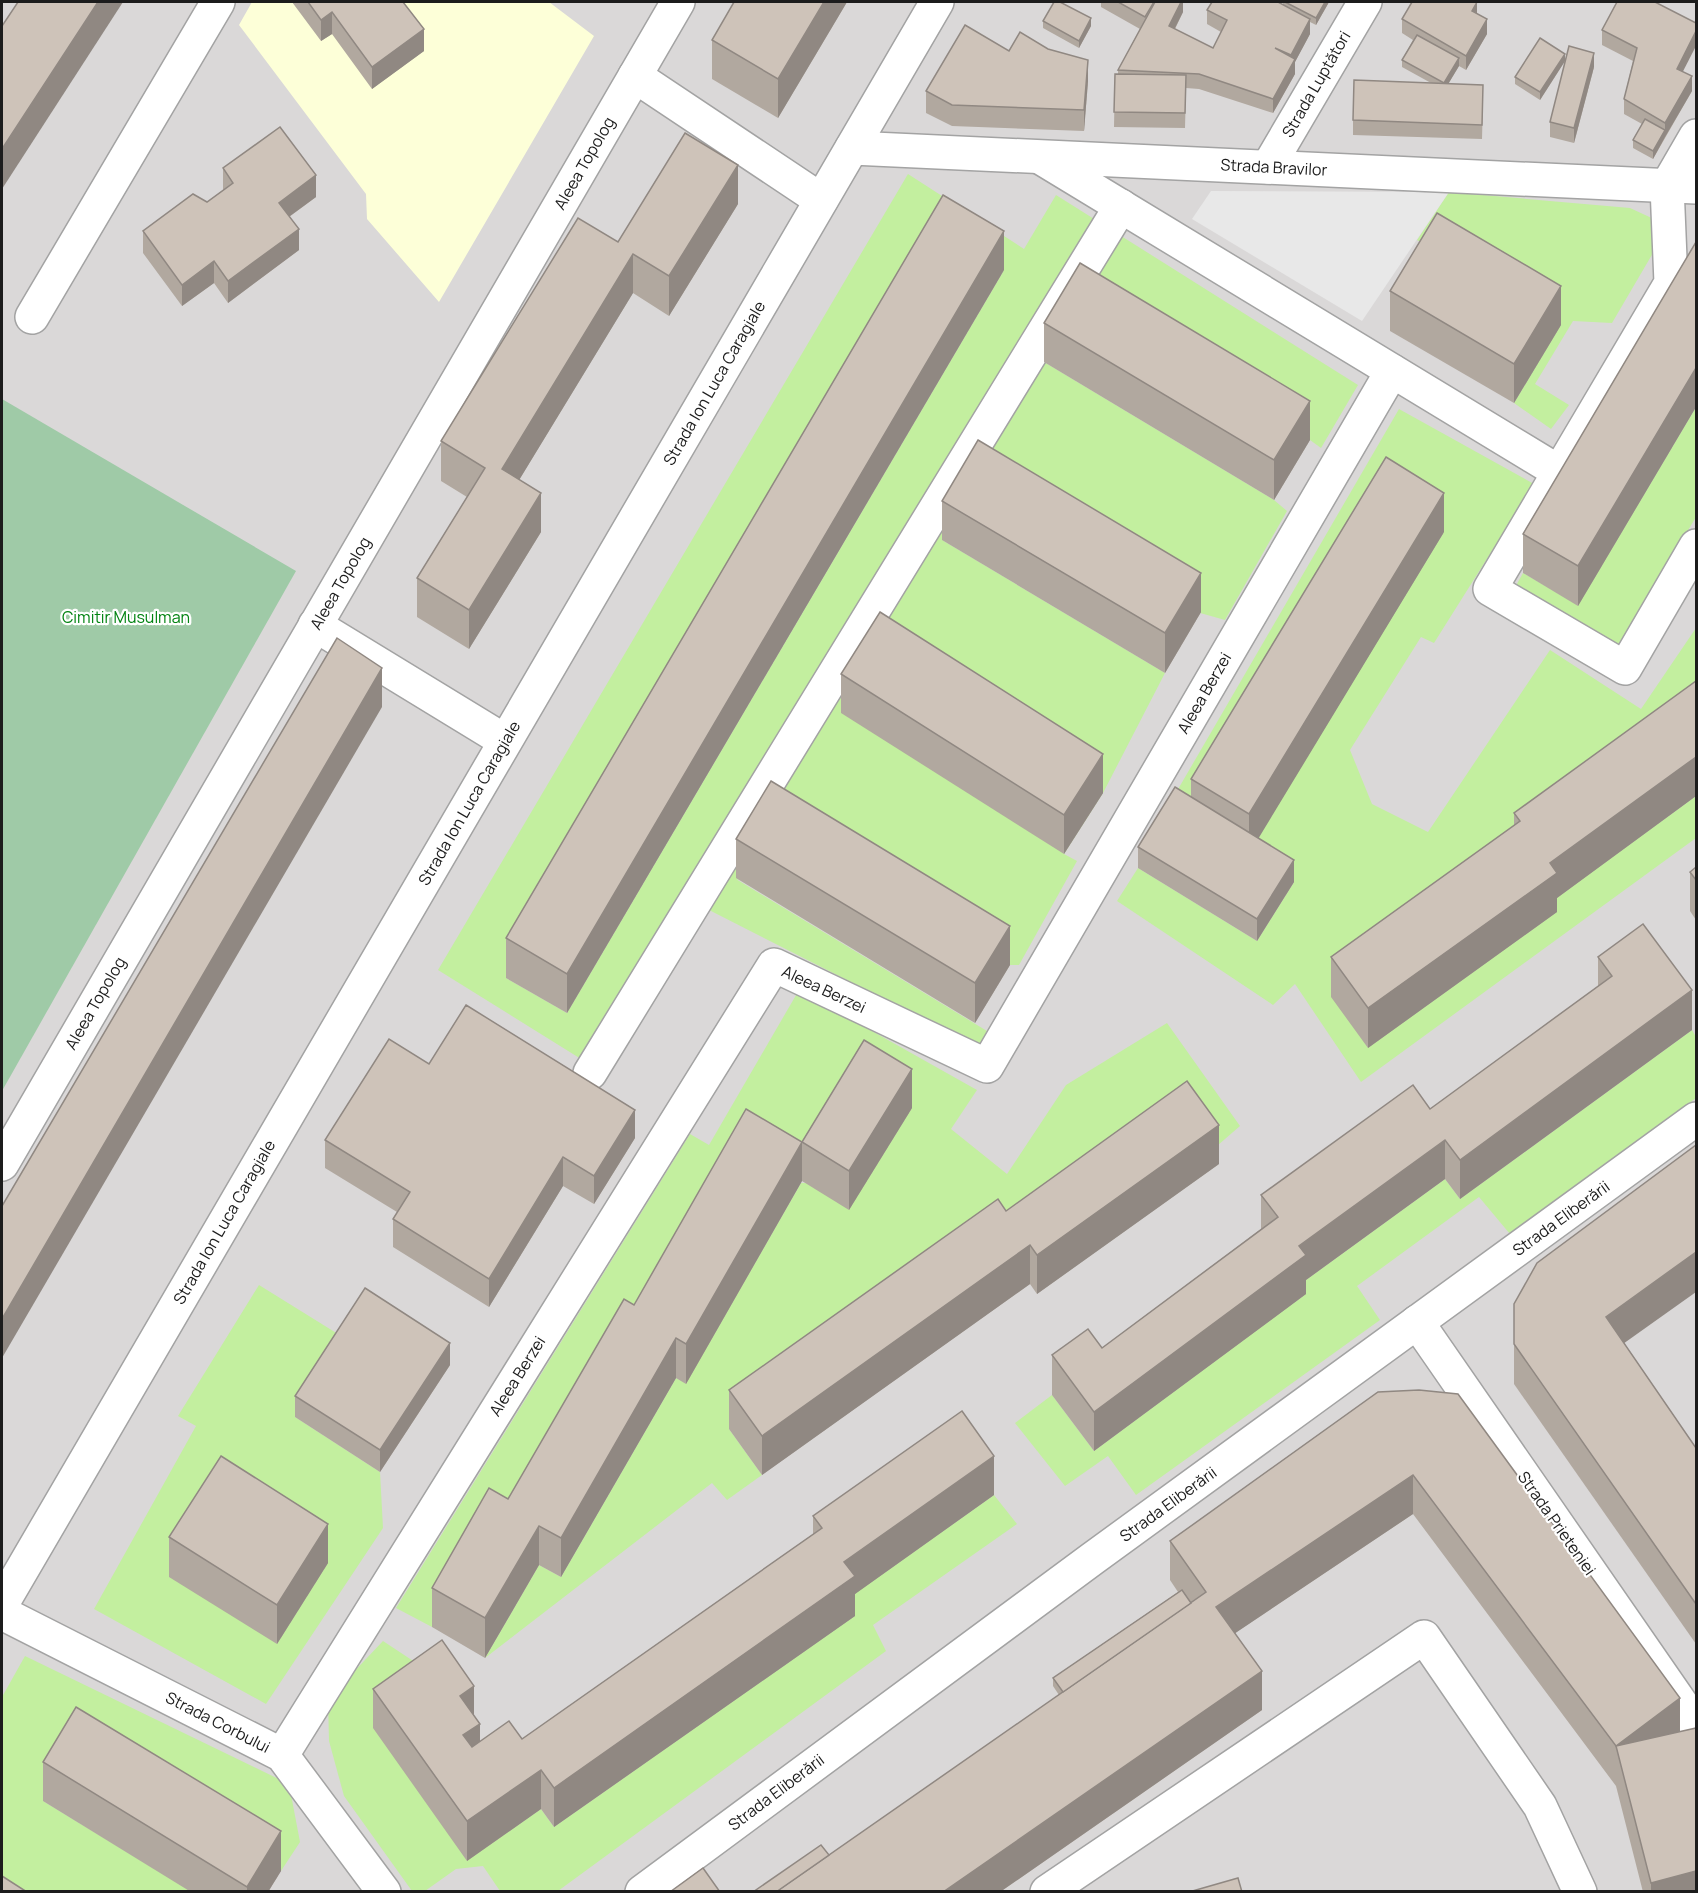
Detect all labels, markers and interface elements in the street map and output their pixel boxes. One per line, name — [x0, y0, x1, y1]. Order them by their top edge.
street label: Strada Luptători — [1277, 27, 1355, 141]
street label: Aleea Topolog — [549, 113, 619, 213]
street label: Strada Bravilor — [1220, 153, 1328, 181]
street label: Strada Ion Luca Caragiale — [658, 297, 770, 469]
street label: Aleea Topolog — [305, 533, 375, 633]
park label: Cimitir Musulman — [62, 606, 190, 628]
street label: Aleea Berzei — [1172, 648, 1236, 738]
street label: Strada Ion Luca Caragiale — [413, 717, 525, 889]
street label: Aleea Topolog — [60, 953, 130, 1053]
street label: Aleea Berzei — [778, 960, 870, 1018]
street label: Strada Ion Luca Caragiale — [168, 1136, 280, 1308]
street label: Strada Eliberării — [1508, 1175, 1614, 1261]
street label: Aleea Berzei — [484, 1332, 550, 1420]
street label: Strada Eliberării — [1115, 1461, 1221, 1547]
street label: Strada Prieteniei — [1513, 1467, 1601, 1579]
street label: Strada Corbului — [162, 1686, 274, 1758]
street label: Strada Eliberării — [723, 1749, 829, 1835]

